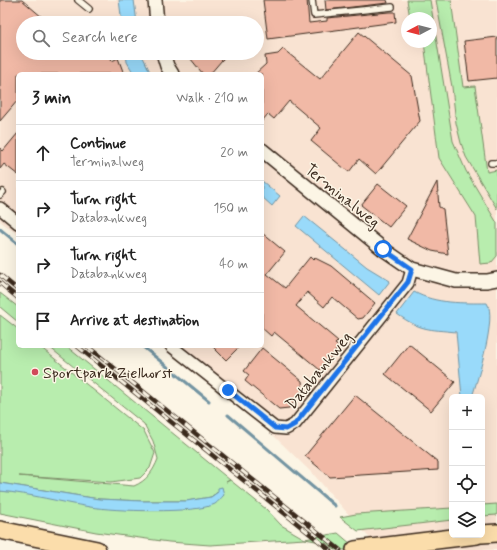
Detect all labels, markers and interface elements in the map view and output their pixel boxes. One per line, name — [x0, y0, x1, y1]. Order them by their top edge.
north arrow — [401, 12, 437, 48]
search box — [16, 16, 264, 60]
icon: search — [30, 27, 52, 49]
text: Search here — [62, 28, 138, 48]
text: 3 min — [32, 87, 71, 109]
text: Walk · 210 m — [176, 90, 248, 107]
text: Continue — [70, 134, 126, 154]
icon: ahead — [32, 142, 54, 164]
text: 20 m — [220, 144, 248, 161]
text: Terminalweg — [70, 154, 144, 171]
street label: Terminalweg — [300, 159, 384, 233]
text: Turn right — [70, 190, 137, 210]
icon: right — [32, 198, 54, 220]
text: 150 m — [214, 200, 248, 217]
text: Databankweg — [70, 210, 147, 227]
route start — [374, 240, 392, 258]
text: Turn right — [70, 246, 137, 266]
icon: right — [32, 254, 54, 276]
text: 40 m — [219, 256, 248, 273]
text: Databankweg — [70, 266, 147, 283]
icon: arrive — [32, 310, 54, 332]
text: Arrive at destination — [70, 311, 199, 331]
street label: Databankweg — [281, 327, 357, 414]
place label: Sportpark Zielhorst — [43, 363, 173, 384]
marker: Sportpark Zielhorst — [30, 367, 40, 377]
route end — [219, 381, 237, 399]
map controls — [449, 394, 485, 538]
button: + — [449, 394, 485, 430]
button: − — [449, 430, 485, 466]
button: locate — [449, 466, 485, 502]
button: layers — [449, 502, 485, 538]

